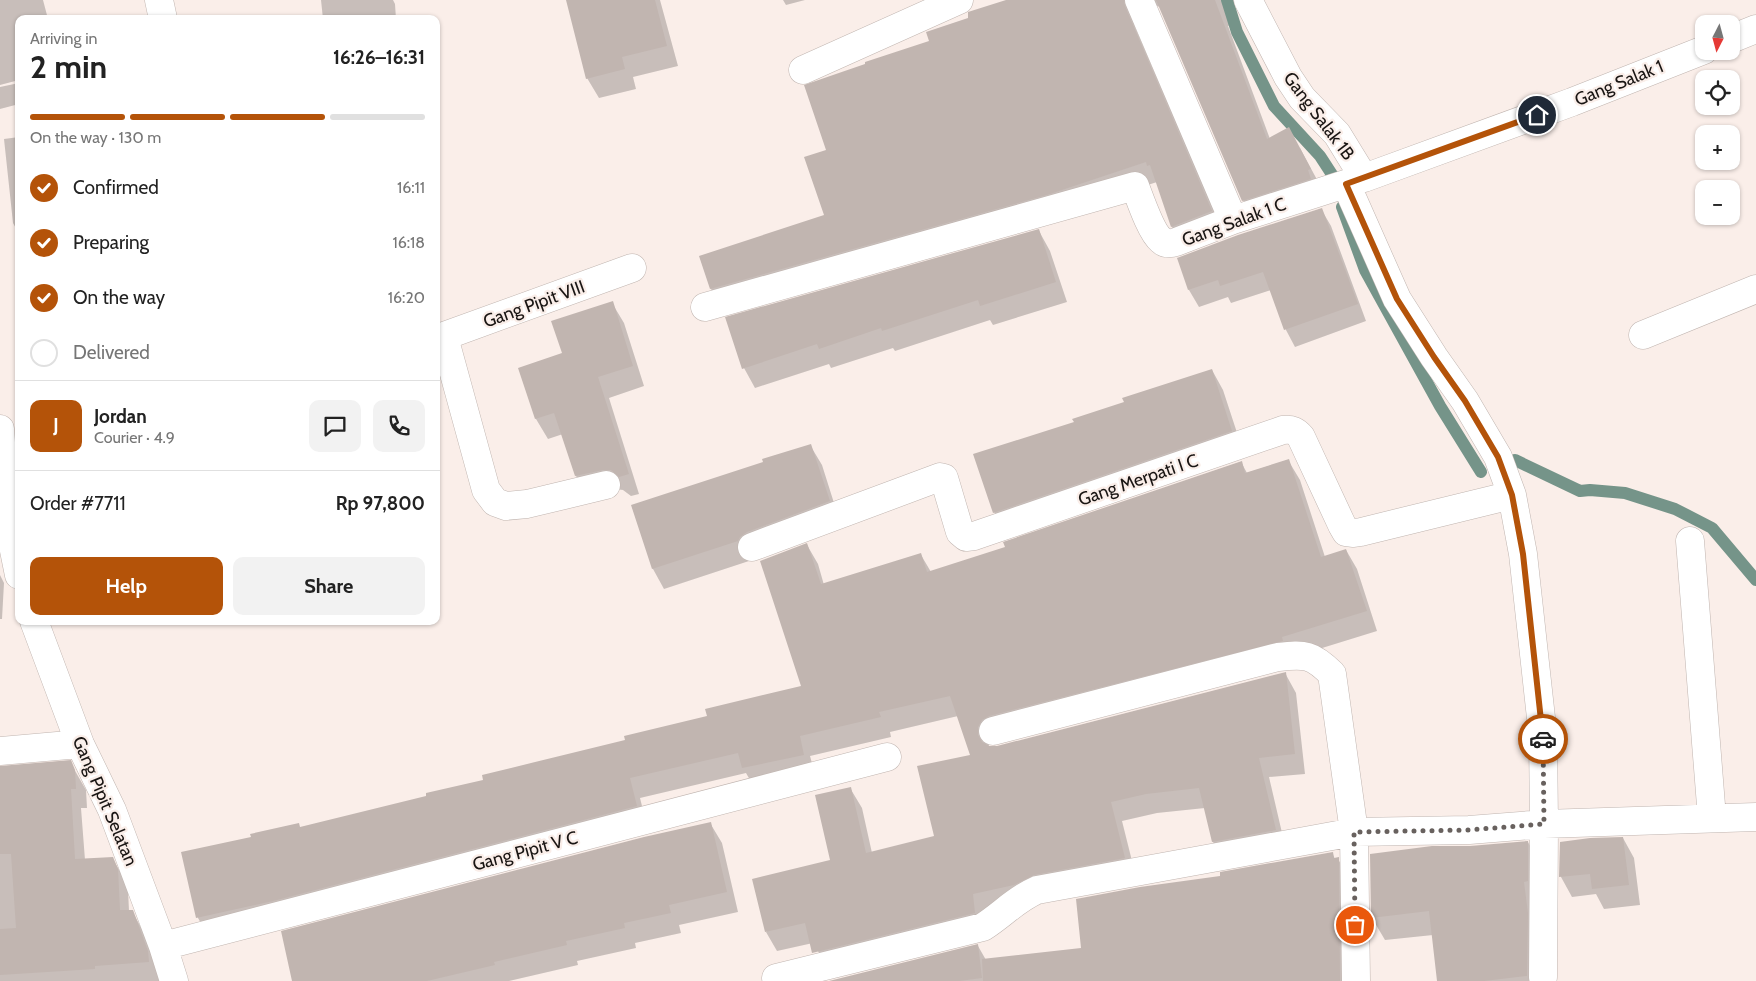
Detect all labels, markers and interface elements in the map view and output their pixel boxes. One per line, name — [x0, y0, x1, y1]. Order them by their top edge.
north arrow — [1695, 15, 1740, 60]
map controls — [1695, 15, 1740, 225]
text: Arriving in — [30, 29, 97, 48]
text: 16:26–16:31 — [333, 46, 425, 69]
text: 2 min — [30, 47, 107, 86]
street label: Gang Salak 1 — [1571, 55, 1667, 111]
street label: Gang Salak 1B — [1279, 68, 1359, 165]
button: locate — [1695, 70, 1740, 115]
pin — [1516, 94, 1558, 136]
icon: home — [1523, 101, 1551, 129]
button: + — [1695, 125, 1740, 170]
text: On the way · 130 m — [30, 128, 161, 147]
icon: check — [30, 174, 58, 202]
text: Confirmed — [73, 176, 159, 199]
text: 16:11 — [397, 178, 425, 197]
button: − — [1695, 180, 1740, 225]
street label: Gang Salak 1 C — [1179, 193, 1289, 251]
icon: check — [30, 229, 58, 257]
text: Preparing — [73, 231, 149, 254]
text: 16:18 — [392, 233, 425, 252]
street label: Gang Pipit VIII — [480, 275, 588, 333]
icon: check — [30, 284, 58, 312]
text: On the way — [73, 286, 165, 309]
text: 16:20 — [388, 288, 425, 307]
text: Delivered — [73, 341, 150, 364]
button: chat — [309, 400, 361, 452]
button: phone — [373, 400, 425, 452]
text: Jordan — [94, 405, 147, 428]
text: J — [53, 414, 59, 437]
text: Courier · 4.9 — [94, 428, 175, 447]
street label: Gang Merpati I C — [1075, 449, 1201, 511]
text: Order #7711 — [30, 492, 126, 515]
text: Rp 97,800 — [336, 492, 425, 515]
button: Help — [30, 557, 223, 615]
button: Share — [233, 557, 425, 615]
courier — [1518, 714, 1568, 764]
icon: car — [1529, 725, 1557, 753]
street label: Gang Pipit Selatan — [68, 733, 142, 869]
street label: Gang Pipit V C — [470, 826, 580, 876]
pin — [1334, 904, 1376, 946]
icon: bag — [1341, 911, 1369, 939]

